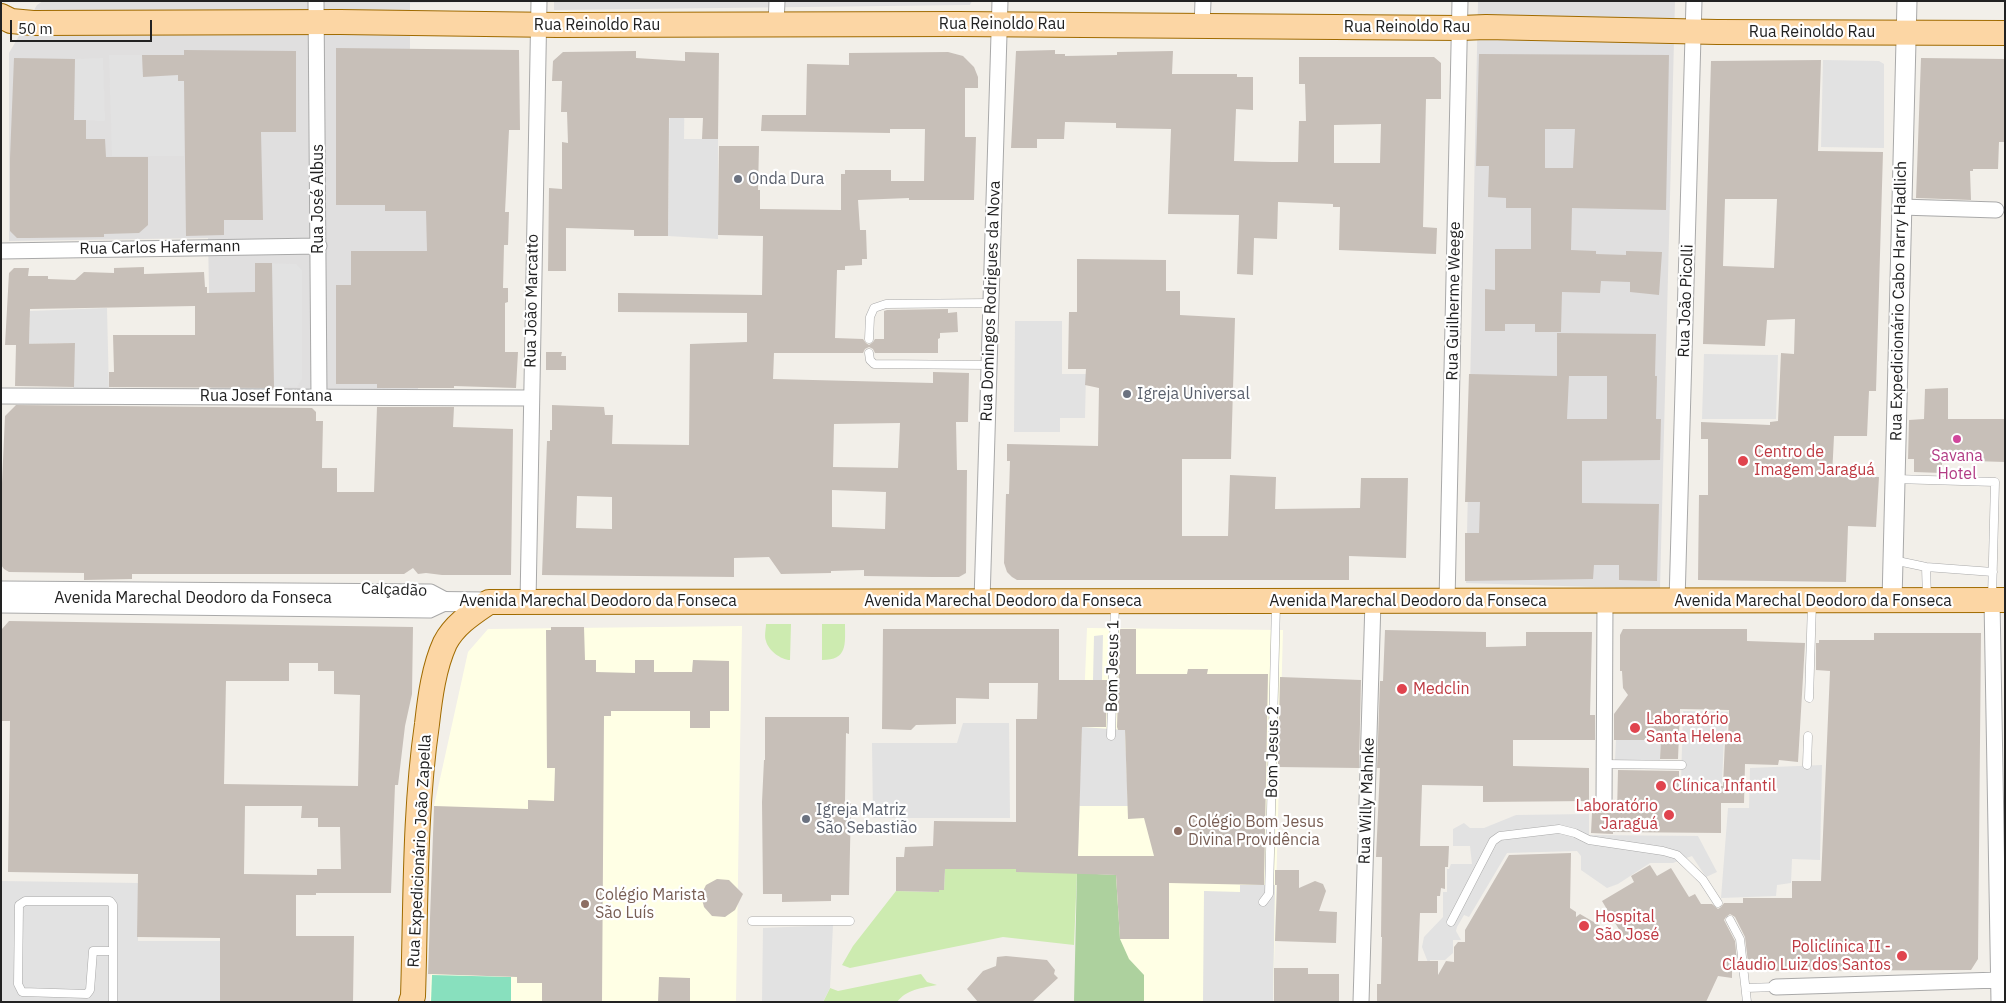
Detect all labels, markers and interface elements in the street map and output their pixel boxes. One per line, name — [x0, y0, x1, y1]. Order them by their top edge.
scale bar — [12, 10, 155, 42]
street label: Rua Reinoldo Rau — [939, 14, 1065, 34]
street label: Rua Reinoldo Rau — [534, 15, 660, 35]
street label: Rua Reinoldo Rau — [1344, 17, 1470, 37]
text: 50 m — [18, 19, 53, 38]
street label: Rua Reinoldo Rau — [1749, 22, 1875, 42]
street label: Rua José Albus — [308, 144, 328, 254]
street label: Rua Expedicionário Cabo Harry Hadlich — [1887, 161, 1911, 441]
place label: Onda Dura — [748, 169, 824, 189]
marker: Onda Dura — [732, 173, 744, 185]
street label: Rua Domingos Rodrigues da Nova — [977, 180, 1005, 422]
street label: Rua Guilherme Weege — [1443, 221, 1465, 381]
street label: Rua João Marcatto — [521, 234, 543, 368]
street label: Rua Carlos Hafermann — [79, 237, 241, 259]
street label: Rua João Picolli — [1674, 244, 1698, 358]
place label: Igreja Universal — [1137, 384, 1250, 404]
street label: Rua Josef Fontana — [200, 386, 332, 406]
marker: Igreja Universal — [1121, 388, 1133, 400]
marker: Savana Hotel — [1951, 433, 1963, 445]
place label: Centro de Imagem Jaraguá — [1754, 442, 1875, 480]
place label: Savana Hotel — [1931, 446, 1983, 484]
marker: Centro de Imagem Jaraguá — [1736, 454, 1750, 468]
street label: Calçadão — [361, 579, 427, 601]
street label: Avenida Marechal Deodoro da Fonseca — [54, 588, 332, 608]
street label: Avenida Marechal Deodoro da Fonseca — [459, 591, 737, 611]
street label: Avenida Marechal Deodoro da Fonseca — [864, 591, 1142, 611]
street label: Avenida Marechal Deodoro da Fonseca — [1269, 591, 1547, 611]
street label: Avenida Marechal Deodoro da Fonseca — [1674, 591, 1952, 611]
street label: Bom Jesus 1 — [1103, 620, 1123, 712]
place label: Medclin — [1413, 679, 1470, 699]
marker: Medclin — [1395, 682, 1409, 696]
street label: Bom Jesus 2 — [1263, 706, 1283, 798]
place label: Laboratório Santa Helena — [1646, 709, 1742, 747]
marker: Laboratório Santa Helena — [1628, 721, 1642, 735]
street label: Rua Expedicionário João Zapella — [404, 734, 436, 968]
street label: Rua Willy Mahnke — [1355, 737, 1379, 865]
place label: Clínica Infantil — [1672, 776, 1776, 796]
marker: Clínica Infantil — [1654, 779, 1668, 793]
place label: Laboratório Jaraguá — [1576, 796, 1658, 834]
place label: Igreja Matriz São Sebastião — [816, 800, 917, 838]
marker: Laboratório Jaraguá — [1662, 808, 1676, 822]
place label: Colégio Bom Jesus Divina Providência — [1188, 812, 1324, 850]
marker: Igreja Matriz São Sebastião — [800, 813, 812, 825]
marker: Colégio Bom Jesus Divina Providência — [1172, 825, 1184, 837]
place label: Colégio Marista São Luís — [595, 885, 705, 923]
marker: Colégio Marista São Luís — [579, 898, 591, 910]
place label: Hospital São José — [1595, 907, 1659, 945]
marker: Hospital São José — [1577, 919, 1591, 933]
place label: Policlínica II - Cláudio Luiz dos Santos — [1722, 937, 1891, 975]
marker: Policlínica II - Cláudio Luiz dos Santos — [1895, 949, 1909, 963]

